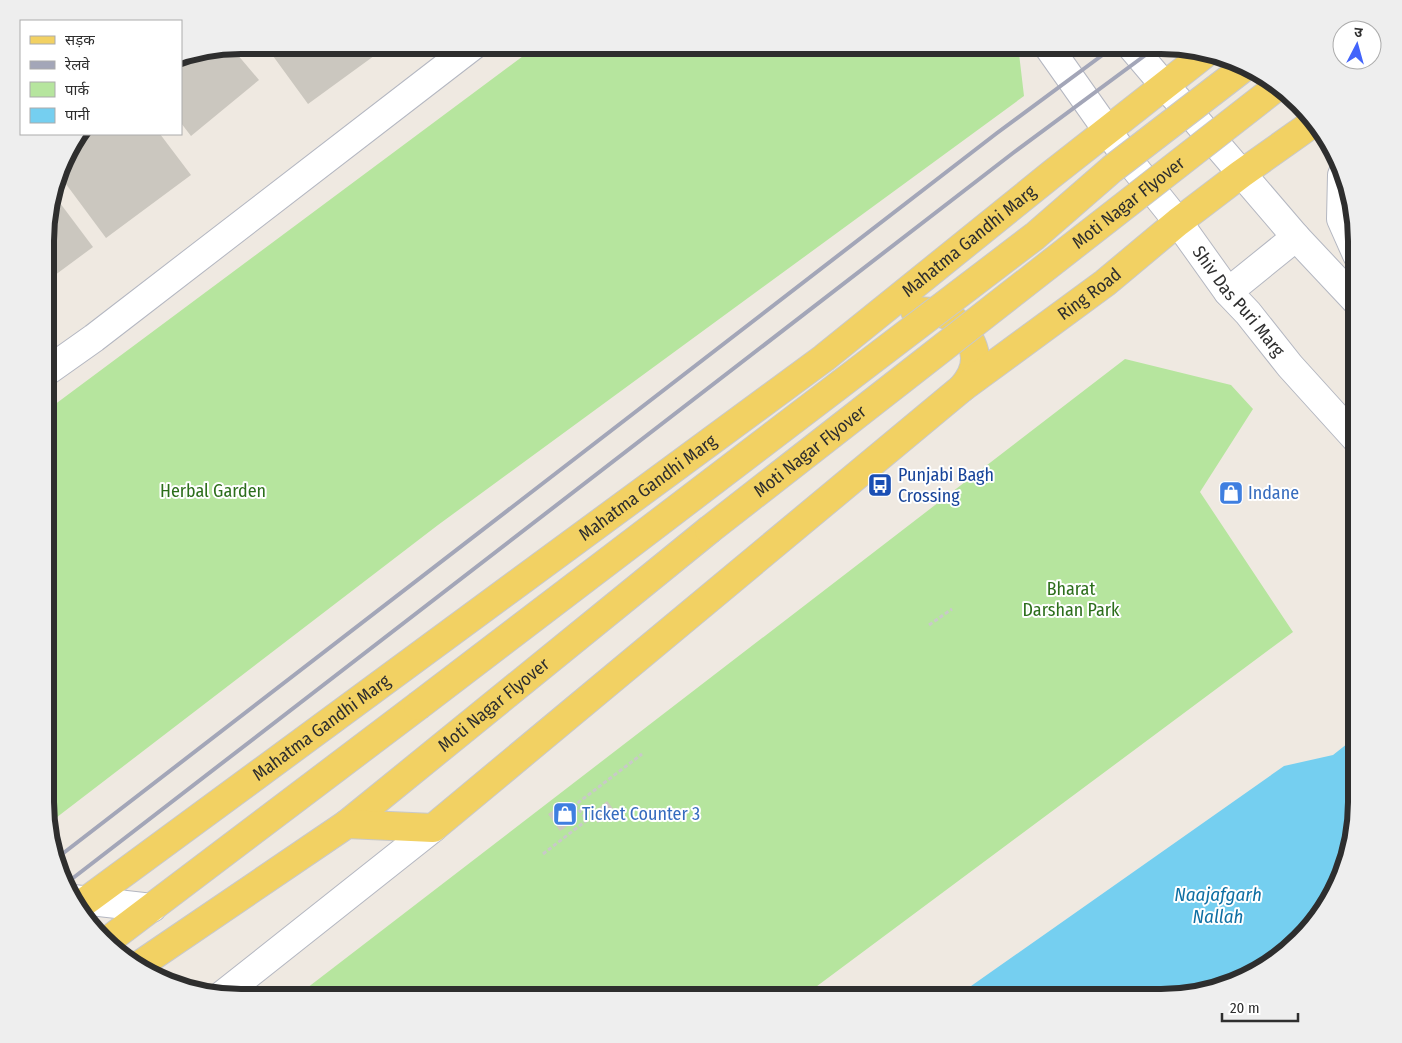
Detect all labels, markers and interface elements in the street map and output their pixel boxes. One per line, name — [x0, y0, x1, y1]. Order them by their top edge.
legend — [20, 20, 182, 135]
north arrow — [1332, 20, 1382, 70]
text: उ — [1353, 24, 1364, 42]
text: सड़क — [65, 31, 95, 49]
text: रेलवे — [64, 56, 90, 74]
text: पार्क — [65, 81, 89, 99]
text: पानी — [65, 106, 91, 124]
street label: Moti Nagar Flyover — [1068, 152, 1190, 253]
street label: Mahatma Gandhi Marg — [898, 180, 1041, 302]
street label: Shiv Das Puri Marg — [1188, 242, 1290, 361]
street label: Ring Road — [1053, 263, 1126, 325]
street label: Moti Nagar Flyover — [749, 400, 871, 502]
street label: Mahatma Gandhi Marg — [575, 429, 721, 546]
place label: Punjabi Bagh Crossing — [898, 464, 994, 507]
bus stop icon: Punjabi Bagh Crossing — [867, 472, 893, 498]
park label: Herbal Garden — [160, 480, 266, 502]
shop icon: Indane — [1218, 480, 1244, 506]
place label: Indane — [1248, 482, 1299, 504]
park label: Bharat Darshan Park — [1023, 578, 1120, 621]
street label: Moti Nagar Flyover — [434, 653, 554, 757]
street label: Mahatma Gandhi Marg — [248, 669, 395, 786]
shop icon: Ticket Counter 3 — [552, 801, 578, 827]
place label: Ticket Counter 3 — [582, 803, 700, 825]
water label: Naajafgarh Nallah — [1174, 883, 1262, 928]
scale bar — [1222, 990, 1298, 1022]
text: 20 m — [1230, 999, 1260, 1017]

